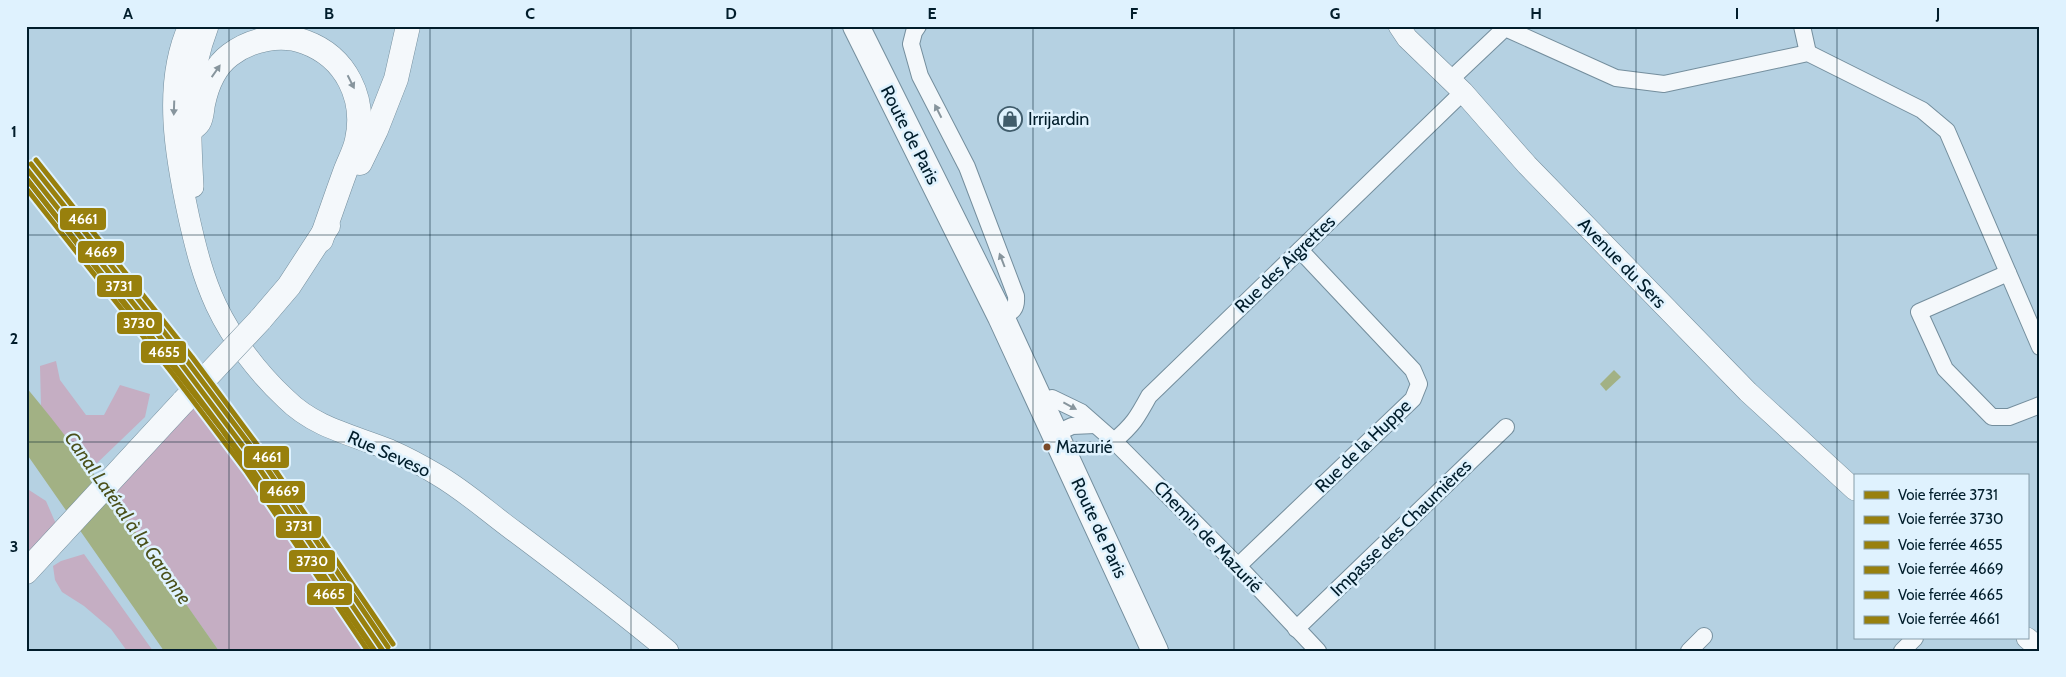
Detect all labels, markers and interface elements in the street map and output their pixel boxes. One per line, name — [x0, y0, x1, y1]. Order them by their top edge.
text: A — [123, 4, 133, 23]
text: B — [324, 4, 334, 23]
text: C — [525, 4, 535, 23]
text: D — [725, 4, 737, 23]
text: E — [927, 4, 937, 23]
text: F — [1130, 4, 1139, 23]
text: G — [1330, 4, 1340, 23]
text: H — [1530, 4, 1542, 23]
text: I — [1735, 4, 1739, 23]
text: J — [1935, 4, 1940, 23]
one-way arrow — [211, 64, 221, 78]
one-way arrow — [347, 74, 355, 89]
street label: Route de Paris — [876, 82, 944, 188]
one-way arrow — [169, 100, 177, 116]
one-way arrow — [934, 104, 942, 118]
shop icon: Irrijardin — [997, 106, 1023, 132]
place label: Irrijardin — [1028, 108, 1089, 130]
text: 1 — [11, 122, 17, 141]
line badge: 4661 — [59, 207, 107, 231]
text: 4661 — [68, 210, 98, 228]
street label: Rue des Aigrettes — [1230, 210, 1340, 318]
street label: Avenue du Sers — [1573, 213, 1671, 313]
line badge: 4669 — [77, 240, 125, 264]
text: 4669 — [85, 243, 117, 261]
one-way arrow — [998, 252, 1006, 267]
line badge: 3731 — [96, 274, 143, 298]
text: 3731 — [105, 277, 133, 295]
line badge: 3730 — [116, 311, 163, 335]
text: 3730 — [123, 314, 155, 332]
text: 2 — [10, 329, 18, 348]
line badge: 4655 — [140, 340, 187, 364]
text: 4655 — [148, 343, 180, 361]
street label: Rue de la Huppe — [1310, 395, 1416, 497]
one-way arrow — [1063, 402, 1077, 410]
street label: Rue Seveso — [344, 426, 434, 482]
water label: Canal Latéral à la Garonne — [60, 427, 197, 609]
place label: Mazurié — [1056, 437, 1113, 457]
marker: Mazurié — [1042, 442, 1052, 452]
line badge: 4661 — [243, 445, 290, 469]
text: 4661 — [252, 448, 282, 466]
street label: Impasse des Chaumières — [1326, 455, 1476, 601]
street label: Route de Paris — [1066, 474, 1132, 582]
legend — [1854, 474, 2028, 640]
street label: Chemin de Mazurié — [1149, 477, 1267, 597]
line badge: 4669 — [259, 480, 306, 504]
text: 4669 — [267, 482, 299, 500]
text: Voie ferrée 3731 — [1898, 486, 1998, 504]
text: Voie ferrée 3730 — [1898, 510, 2004, 528]
line badge: 3731 — [275, 515, 322, 539]
text: 3731 — [285, 517, 313, 535]
text: Voie ferrée 4655 — [1898, 536, 2003, 554]
text: 3 — [10, 537, 18, 556]
line badge: 3730 — [288, 549, 336, 573]
text: 3730 — [296, 552, 328, 570]
text: Voie ferrée 4669 — [1898, 560, 2003, 578]
line badge: 4665 — [306, 582, 353, 606]
text: 4665 — [313, 585, 345, 603]
text: Voie ferrée 4665 — [1898, 586, 2003, 604]
text: Voie ferrée 4661 — [1898, 610, 2000, 628]

